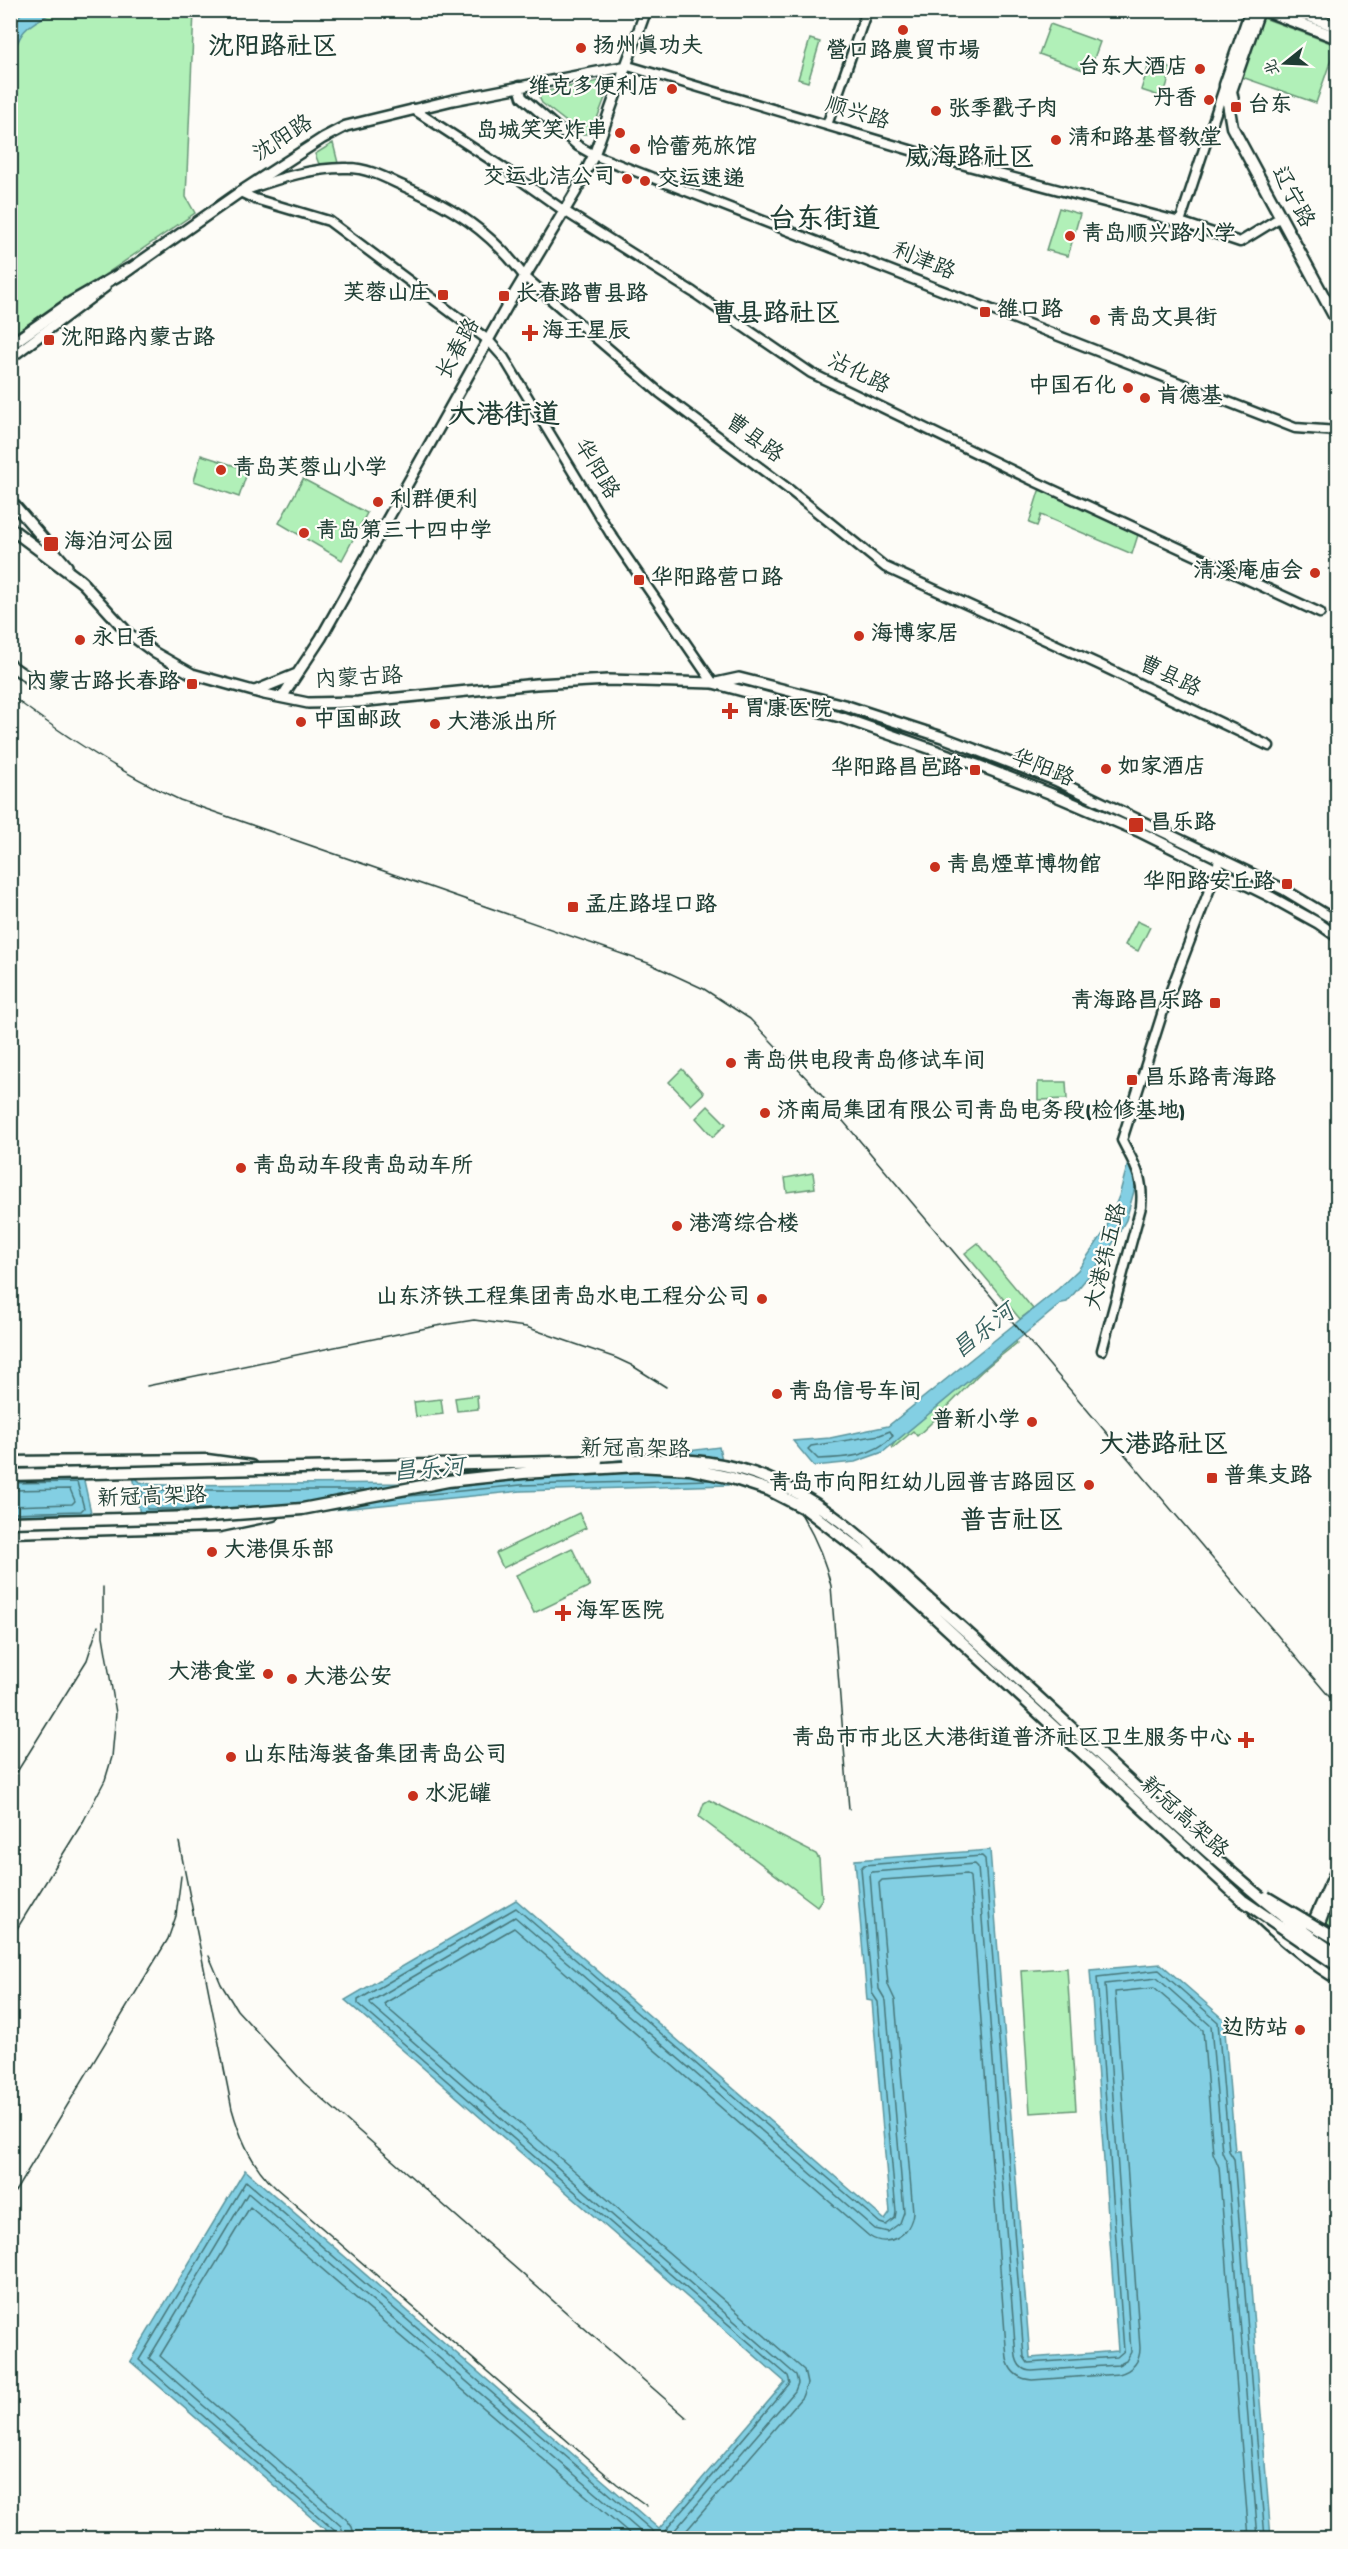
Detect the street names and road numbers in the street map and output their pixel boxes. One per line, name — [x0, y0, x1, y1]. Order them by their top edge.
street label: 顺兴路 — [822, 91, 893, 137]
street label: 沈阳路 — [248, 109, 319, 169]
street label: 辽宁路 — [1264, 162, 1320, 233]
street label: 利津路 — [888, 237, 959, 287]
street label: 长春路 — [431, 314, 487, 385]
street label: 沾化路 — [823, 347, 894, 401]
street label: 曹县路 — [719, 408, 788, 470]
street label: 华阳路 — [567, 434, 625, 505]
street label: 曹县路 — [1134, 650, 1205, 704]
street label: 内蒙古路 — [314, 663, 404, 695]
street label: 华阳路 — [1007, 744, 1078, 794]
street label: 大港纬五路 — [1080, 1200, 1134, 1314]
street label: 新冠高架路 — [580, 1435, 690, 1465]
street label: 新冠高架路 — [97, 1482, 207, 1514]
street label: 新冠高架路 — [1133, 1771, 1234, 1865]

